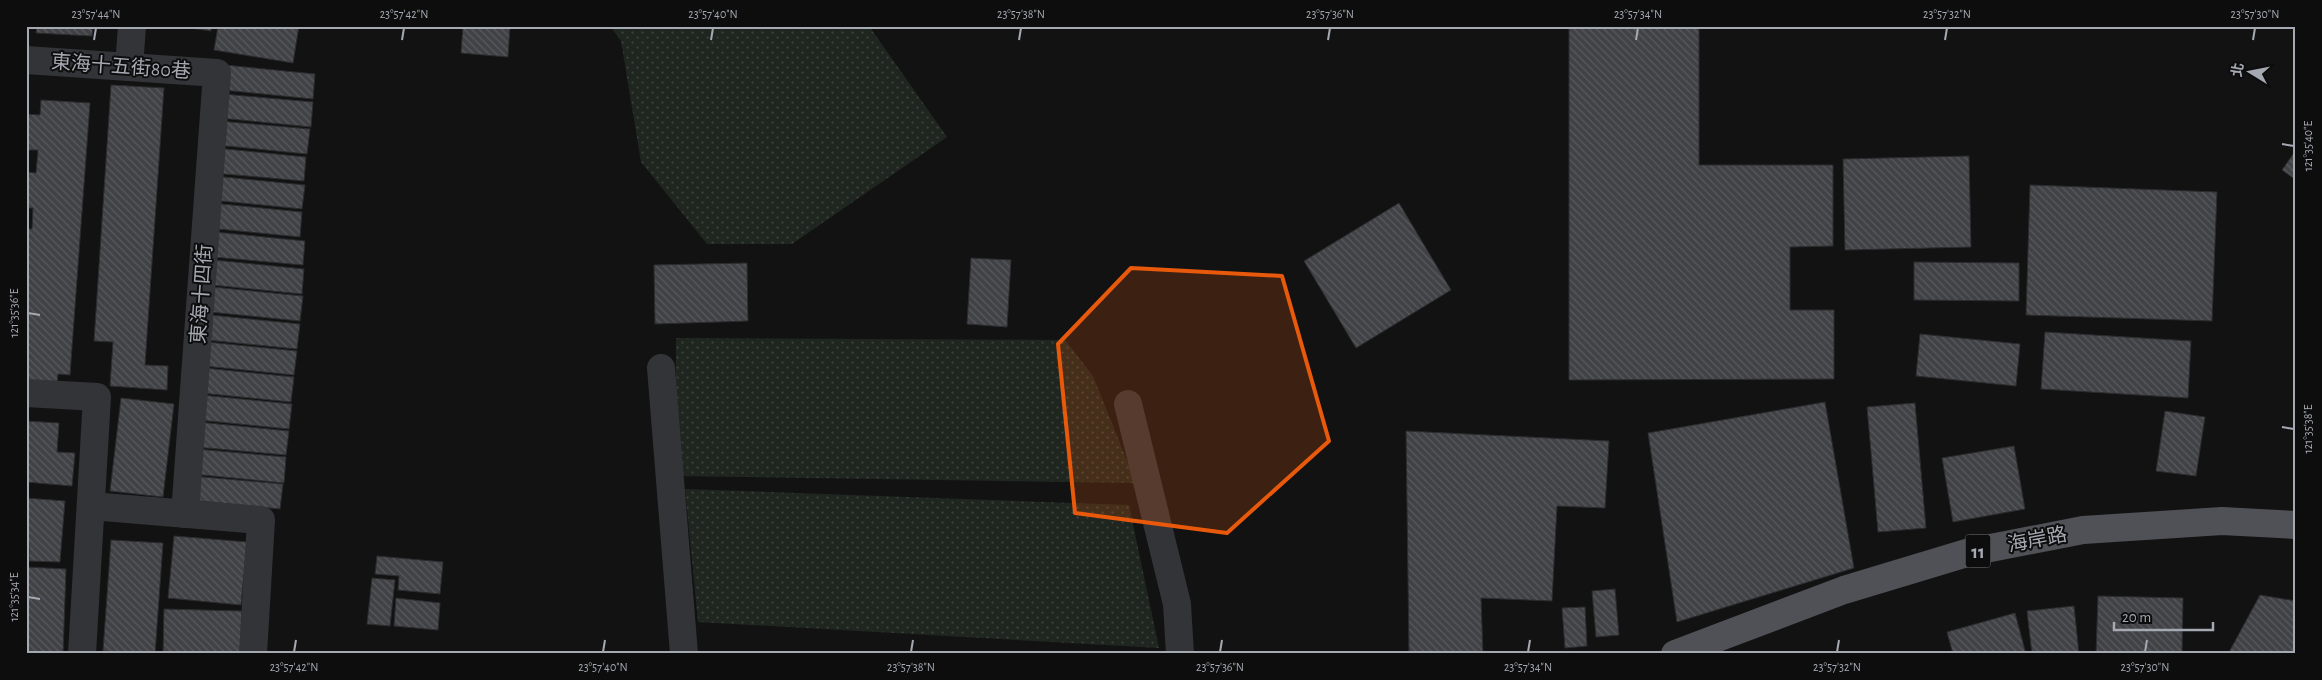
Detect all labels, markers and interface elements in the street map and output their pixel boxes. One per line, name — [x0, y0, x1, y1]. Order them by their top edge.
text: 23°57'44"N — [71, 8, 121, 20]
text: 23°57'42"N — [380, 8, 428, 20]
text: 23°57'40"N — [688, 8, 738, 20]
text: 23°57'38"N — [997, 8, 1045, 20]
text: 23°57'36"N — [1306, 8, 1354, 20]
text: 23°57'34"N — [1614, 8, 1662, 20]
text: 23°57'32"N — [1923, 8, 1971, 20]
text: 23°57'30"N — [2231, 8, 2279, 20]
north arrow — [2224, 48, 2274, 98]
street label: 東海十五街80巷 — [50, 51, 192, 82]
text: 北 — [2229, 62, 2246, 78]
text: 121°35'40"E — [2302, 121, 2314, 171]
street label: 東海十四街 — [188, 243, 215, 345]
text: 121°35'36"E — [8, 288, 20, 337]
text: 121°35'38"E — [2302, 404, 2314, 453]
street label: 海岸路 — [2005, 522, 2069, 556]
road number: 11 — [1966, 534, 1990, 568]
text: 121°35'34"E — [8, 572, 20, 622]
scale bar — [2114, 600, 2213, 632]
text: 20 m — [2122, 610, 2151, 625]
text: 23°57'42"N — [270, 661, 318, 673]
text: 23°57'40"N — [578, 661, 628, 673]
text: 23°57'38"N — [887, 661, 935, 673]
text: 23°57'36"N — [1196, 661, 1244, 673]
text: 23°57'34"N — [1504, 661, 1552, 673]
text: 23°57'32"N — [1813, 661, 1861, 673]
text: 23°57'30"N — [2121, 661, 2169, 673]

